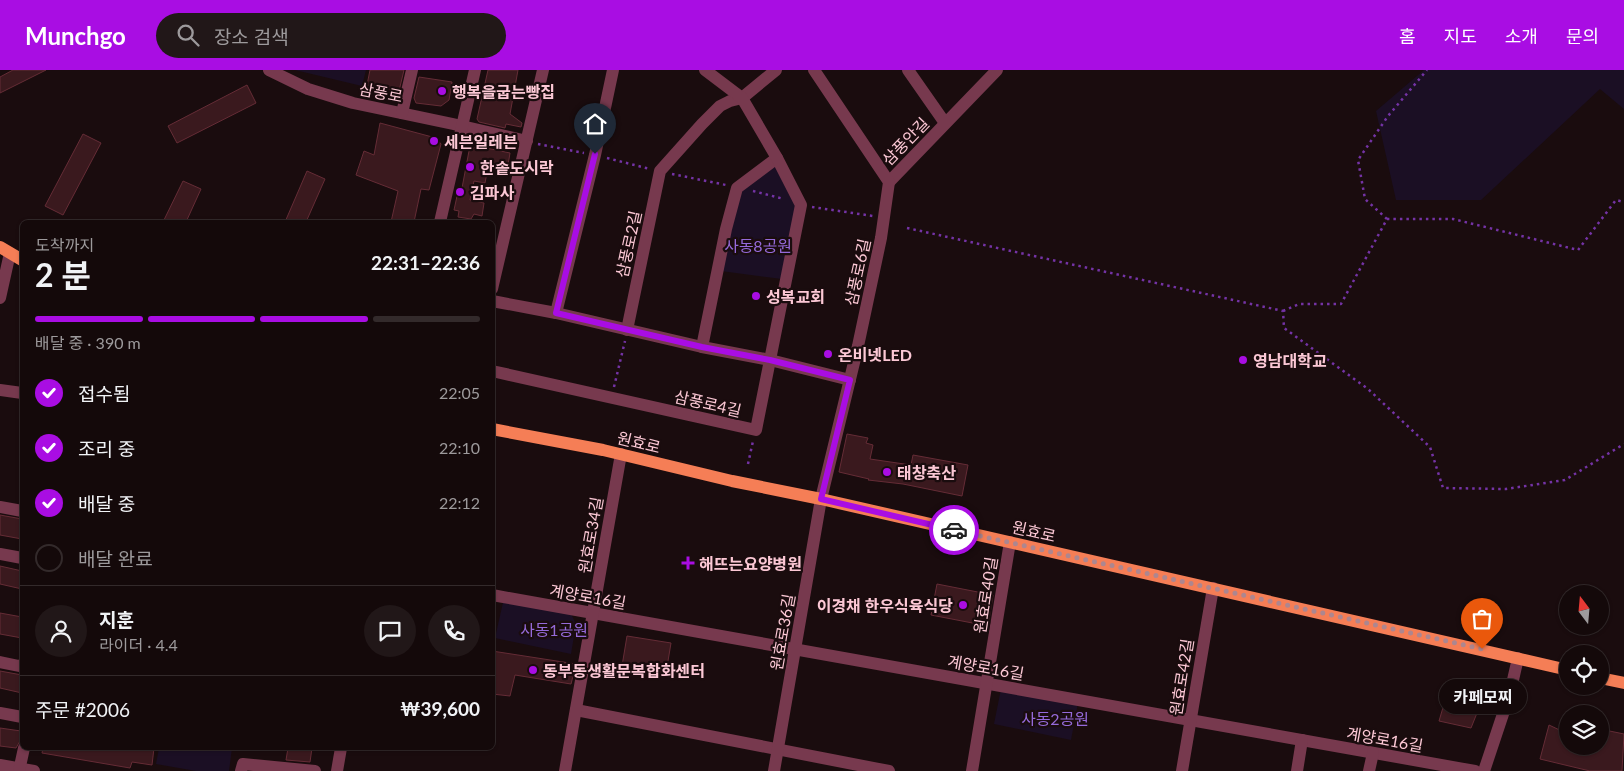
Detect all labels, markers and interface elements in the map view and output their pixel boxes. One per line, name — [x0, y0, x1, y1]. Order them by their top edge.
search box — [156, 13, 506, 58]
text: Munchgo — [25, 21, 126, 50]
icon: search — [174, 21, 202, 49]
text: 장소 검색 — [214, 25, 289, 48]
text: 홈 — [1399, 25, 1416, 47]
text: 지도 — [1444, 25, 1477, 47]
text: 소개 — [1505, 25, 1538, 47]
text: 문의 — [1566, 25, 1599, 47]
street label: 삼풍로 — [358, 78, 405, 106]
place label: 행복을굽는빵집 — [452, 82, 555, 101]
marker: 행복을굽는빵집 — [436, 85, 448, 97]
pin — [574, 103, 616, 154]
icon: home — [581, 110, 609, 138]
street label: 삼풍안길 — [878, 113, 932, 169]
place label: 세븐일레븐 — [444, 132, 518, 151]
marker: 세븐일레븐 — [428, 135, 440, 147]
place label: 한솥도시락 — [480, 158, 554, 177]
marker: 한솥도시락 — [464, 161, 476, 173]
place label: 김파사 — [470, 183, 514, 202]
marker: 김파사 — [454, 186, 466, 198]
street label: 삼풍로2길 — [612, 209, 644, 279]
text: 도착까지 — [35, 235, 94, 254]
park label: 사동8공원 — [724, 236, 792, 255]
street label: 삼풍로6길 — [841, 237, 873, 307]
text: 22:31–22:36 — [371, 251, 480, 274]
text: 2 분 — [35, 255, 91, 294]
place label: 성복교회 — [766, 287, 825, 306]
marker: 성복교회 — [750, 290, 762, 302]
text: 배달 중 · 390 m — [35, 333, 141, 352]
place label: 온비넷LED — [838, 345, 912, 364]
marker: 온비넷LED — [822, 348, 834, 360]
place label: 영남대학교 — [1253, 351, 1327, 370]
marker: 영남대학교 — [1237, 354, 1249, 366]
icon: check — [35, 379, 63, 407]
text: 접수됨 — [78, 382, 130, 405]
text: 22:05 — [439, 383, 480, 402]
street label: 삼풍로4길 — [673, 386, 743, 420]
street label: 원효로 — [615, 427, 663, 457]
icon: check — [35, 434, 63, 462]
text: 조리 중 — [78, 437, 135, 460]
text: 22:10 — [439, 438, 480, 457]
place label: 태창축산 — [897, 463, 956, 482]
marker: 태창축산 — [881, 466, 893, 478]
icon: check — [35, 489, 63, 517]
text: 배달 중 — [78, 492, 135, 515]
text: 22:12 — [439, 493, 480, 512]
street label: 원효로34길 — [574, 495, 606, 575]
courier — [929, 505, 979, 555]
icon: car — [940, 516, 968, 544]
street label: 원효로 — [1010, 517, 1058, 545]
text: 배달 완료 — [78, 547, 153, 570]
place label: 해뜨는요양병원 — [699, 554, 802, 573]
street label: 원효로40길 — [970, 555, 1000, 635]
marker: 해뜨는요양병원 — [681, 556, 695, 570]
street label: 계양로16길 — [548, 580, 628, 612]
north arrow — [1559, 585, 1609, 635]
map controls — [1559, 585, 1609, 755]
street label: 원효로36길 — [766, 592, 798, 672]
place label: 이경채 한우식육식당 — [817, 596, 953, 615]
pin — [1461, 598, 1503, 649]
marker: 이경채 한우식육식당 — [957, 599, 969, 611]
button: person — [35, 605, 87, 657]
button: chat — [364, 605, 416, 657]
button: phone — [428, 605, 480, 657]
icon: bag — [1468, 605, 1496, 633]
text: 지훈 — [99, 608, 134, 631]
park label: 사동1공원 — [520, 620, 588, 639]
text: 라이더 · 4.4 — [99, 635, 178, 654]
street label: 원효로42길 — [1166, 637, 1196, 717]
button: locate — [1559, 645, 1609, 695]
street label: 계양로16길 — [946, 651, 1026, 683]
place label: 동부동생활문복합화센터 — [543, 661, 705, 680]
marker: 동부동생활문복합화센터 — [527, 664, 539, 676]
callout: 카페모찌 — [1438, 679, 1526, 714]
text: 카페모찌 — [1454, 687, 1512, 706]
text: ₩39,600 — [400, 697, 480, 720]
text: 주문 #2006 — [35, 698, 130, 721]
button: layers — [1559, 705, 1609, 755]
park label: 사동2공원 — [1021, 709, 1089, 728]
street label: 계양로16길 — [1345, 723, 1425, 755]

